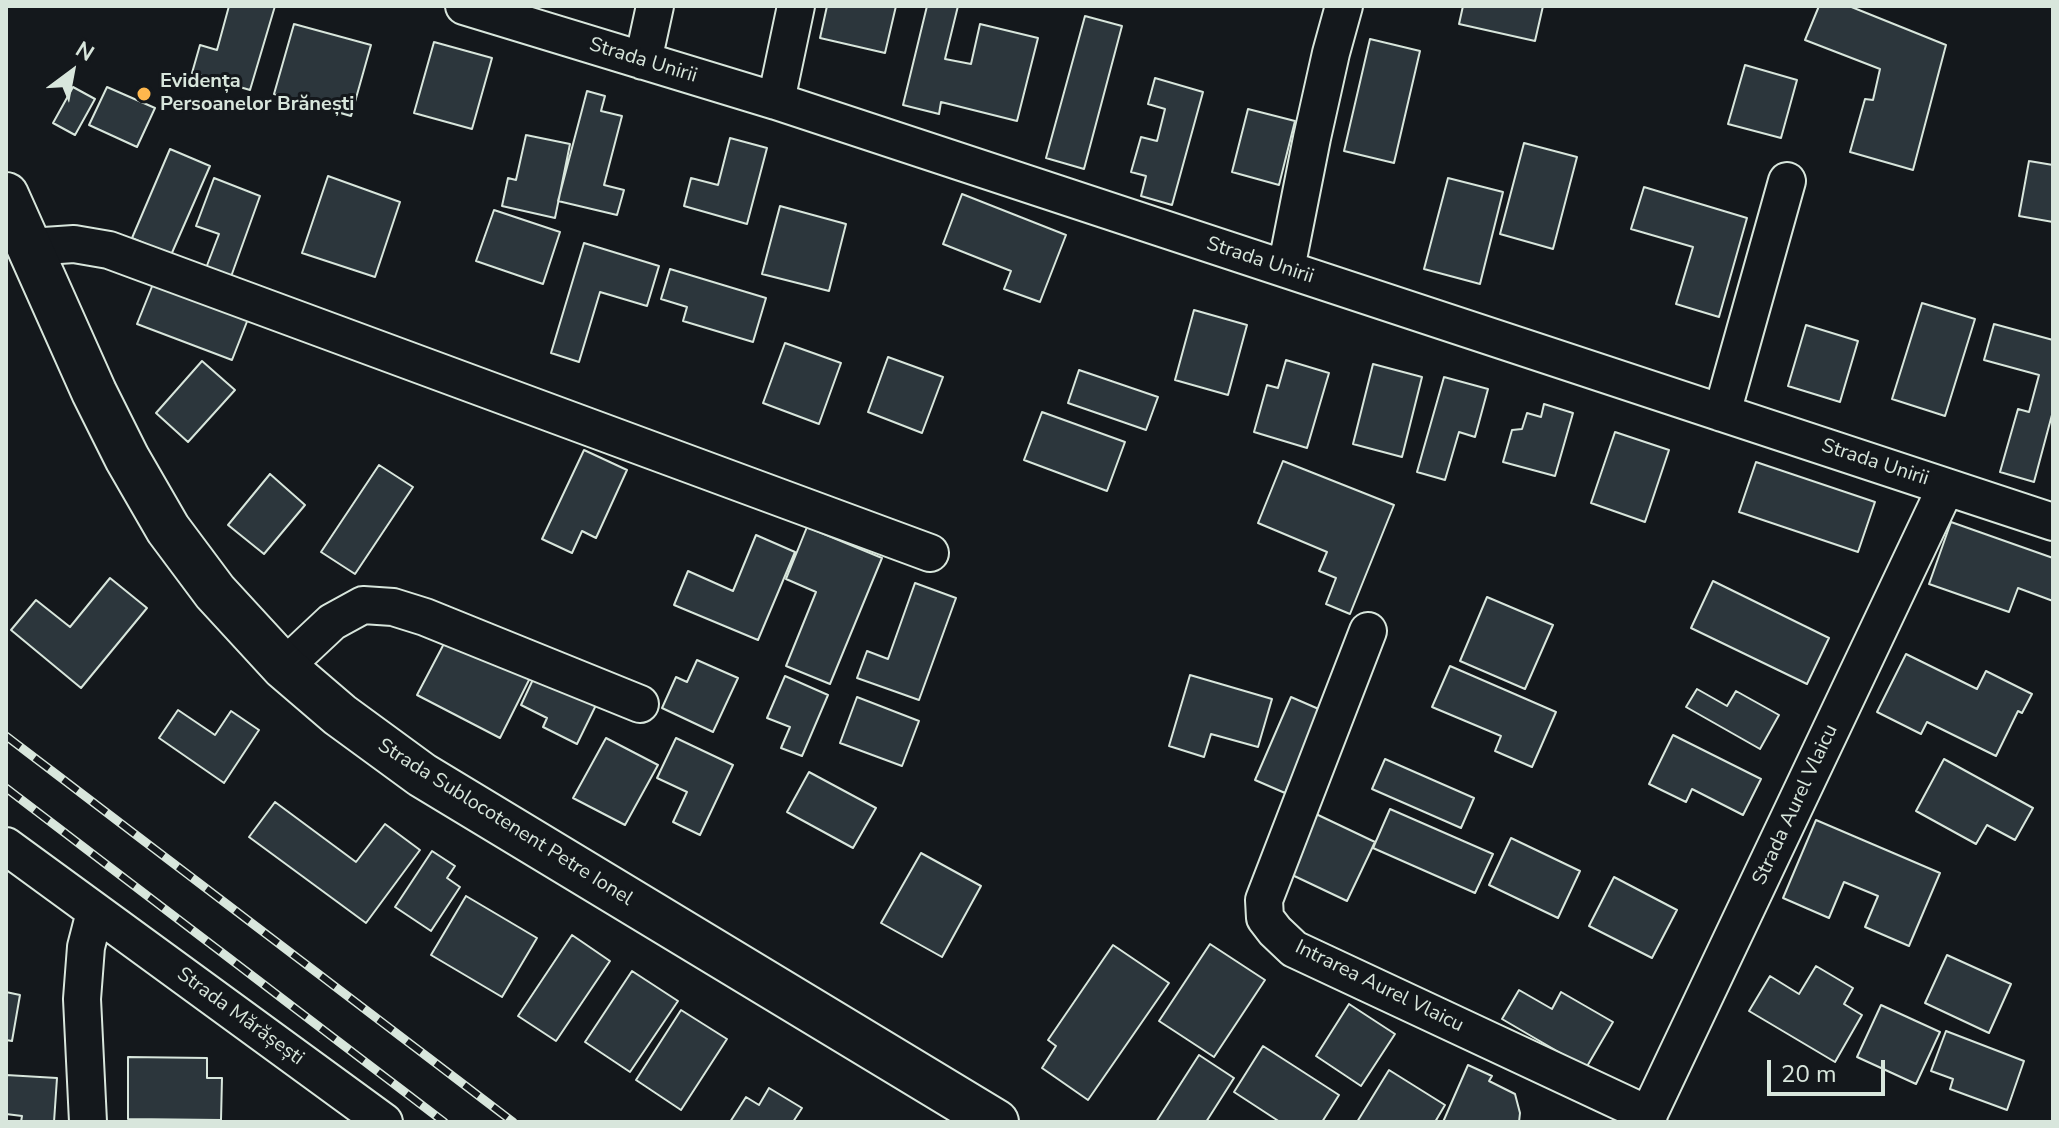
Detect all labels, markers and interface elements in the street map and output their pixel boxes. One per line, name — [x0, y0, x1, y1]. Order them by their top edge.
north arrow — [32, 32, 112, 112]
street label: Strada Unirii — [586, 33, 700, 89]
text: N — [70, 35, 100, 69]
place label: Evidența Persoanelor Brănești — [160, 70, 354, 117]
marker: Evidența Persoanelor Brănești — [135, 85, 153, 103]
street label: Strada Unirii — [1203, 232, 1317, 290]
street label: Strada Unirii — [1818, 434, 1932, 492]
street label: Strada Aurel Vlaicu — [1748, 721, 1844, 889]
street label: Strada Sublocotenent Petre Ionel — [373, 734, 637, 912]
street label: Intrarea Aurel Vlaicu — [1291, 936, 1467, 1038]
street label: Strada Mărășești — [172, 963, 308, 1071]
scale bar — [1771, 1044, 1889, 1094]
text: 20 m — [1781, 1058, 1837, 1090]

